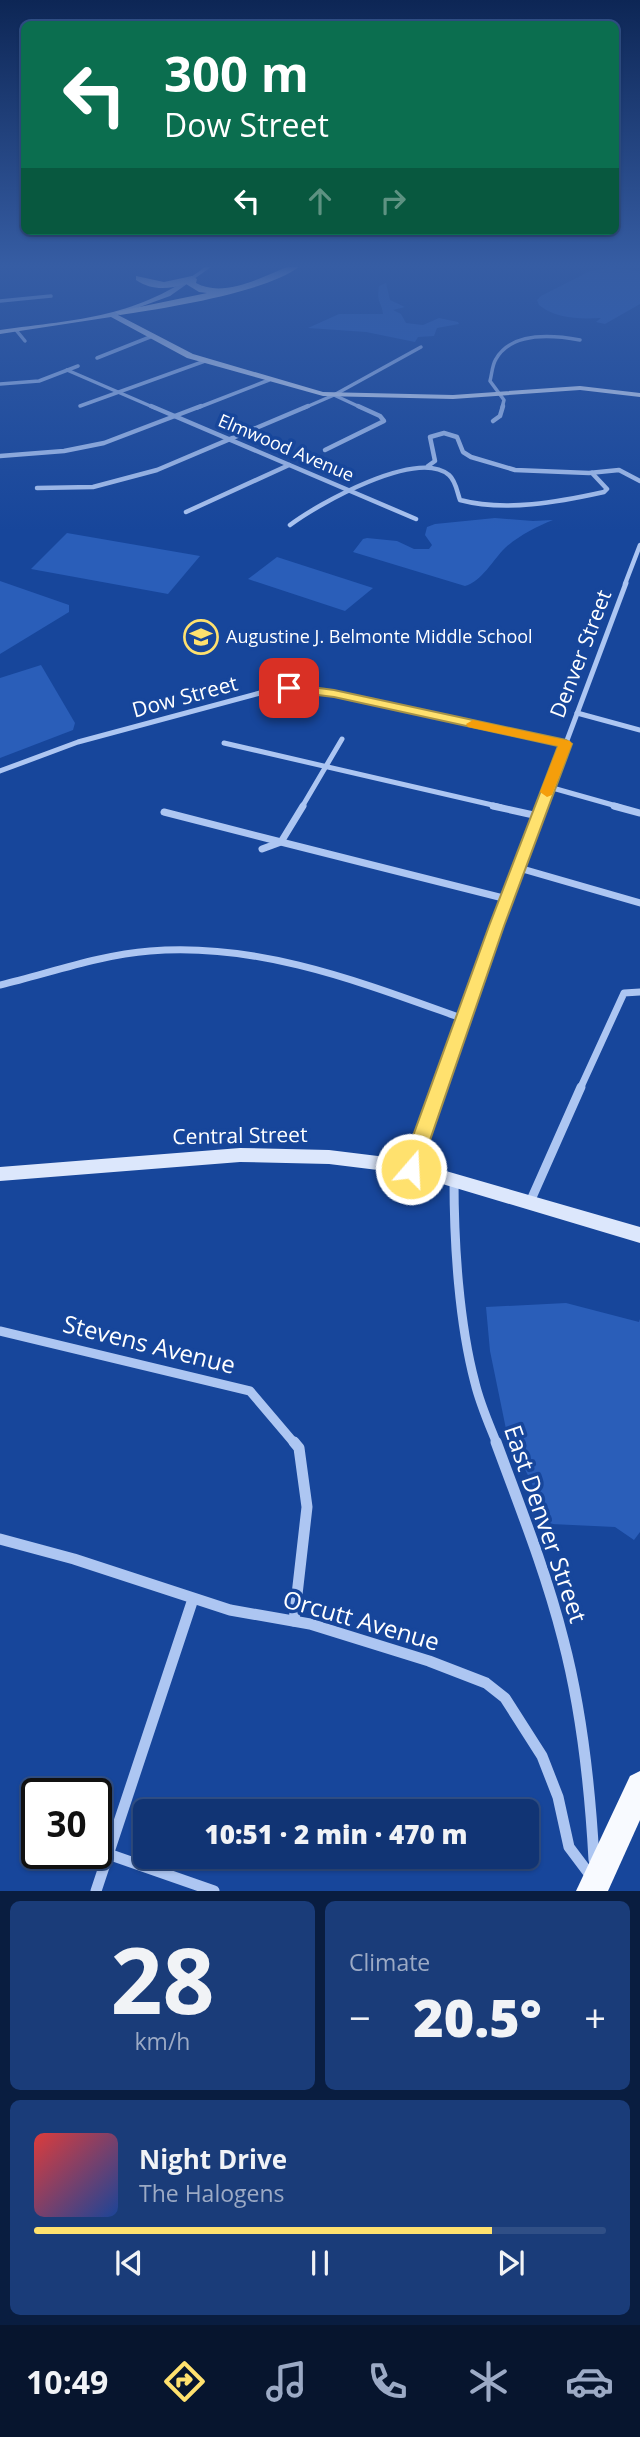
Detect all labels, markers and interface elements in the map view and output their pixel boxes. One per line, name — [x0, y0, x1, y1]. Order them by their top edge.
text: 300 m — [164, 40, 309, 106]
icon: left — [49, 49, 140, 140]
text: Dow Street — [164, 103, 329, 146]
icon: left — [228, 182, 266, 220]
icon: ahead — [301, 182, 339, 220]
icon: right — [374, 182, 412, 220]
street label: Elmwood Avenue — [215, 408, 358, 486]
street label: Denver Street — [543, 586, 617, 722]
school or university icon: Augustine J. Belmonte Middle School — [182, 618, 220, 656]
place label: Augustine J. Belmonte Middle School — [226, 624, 533, 648]
pin — [259, 658, 319, 718]
street label: Dow Street — [129, 669, 241, 724]
icon: arrive — [270, 669, 308, 707]
street label: Central Street — [172, 1120, 308, 1150]
position arrow — [374, 1132, 448, 1206]
street label: Stevens Avenue — [60, 1306, 239, 1381]
street label: East Denver Street — [497, 1420, 596, 1627]
street label: Orcutt Avenue — [279, 1581, 444, 1658]
speed limit sign: 30 — [21, 1778, 112, 1869]
text: 10:51 · 2 min · 470 m — [205, 1816, 467, 1852]
text: 28 — [110, 1917, 215, 2041]
text: Climate — [349, 1946, 430, 1978]
text: 20.5° — [413, 1981, 542, 2052]
text: − — [349, 1991, 371, 2043]
text: + — [584, 1991, 606, 2043]
text: km/h — [135, 2025, 190, 2057]
text: Night Drive — [139, 2141, 287, 2177]
text: The Halogens — [139, 2177, 285, 2209]
icon: previous — [110, 2244, 148, 2282]
icon: pause — [301, 2244, 339, 2282]
icon: next — [492, 2244, 530, 2282]
icon: directions — [160, 2357, 209, 2406]
icon: music — [262, 2357, 311, 2406]
icon: phone — [363, 2357, 412, 2406]
icon: climate — [464, 2357, 513, 2406]
icon: car — [565, 2357, 614, 2406]
text: 10:49 — [26, 2360, 108, 2403]

